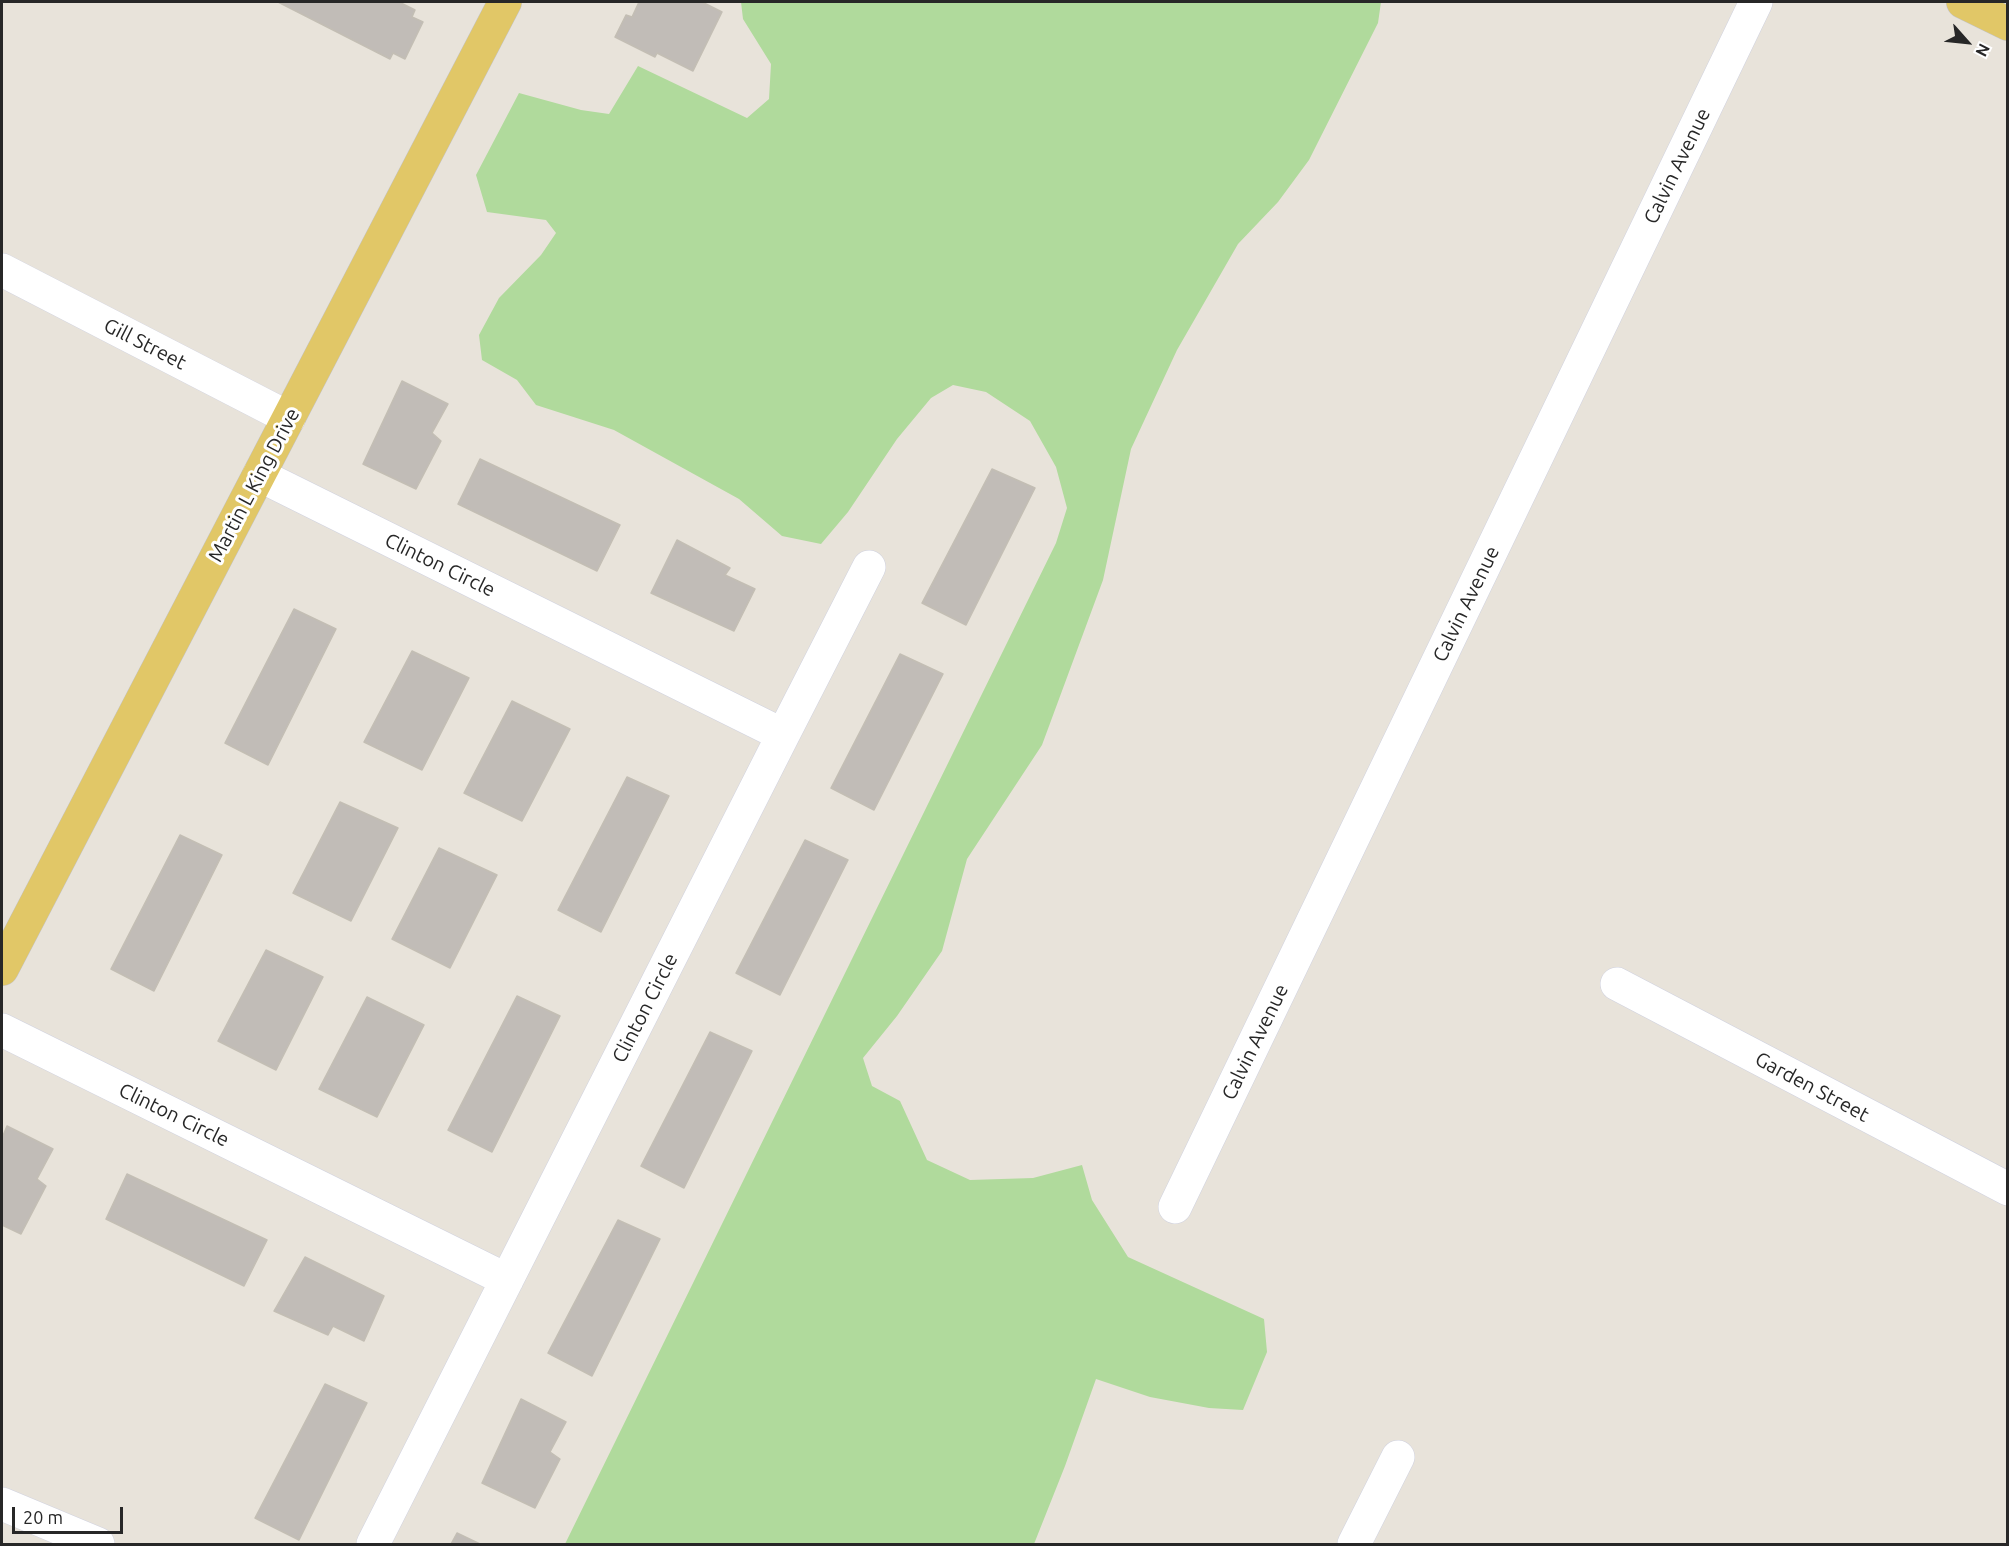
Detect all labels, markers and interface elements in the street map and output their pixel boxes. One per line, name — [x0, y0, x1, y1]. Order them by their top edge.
north arrow — [1937, 12, 1997, 72]
text: N — [1972, 41, 1994, 60]
street label: Calvin Avenue — [1639, 104, 1715, 228]
street label: Gill Street — [100, 313, 190, 375]
street label: Martin L King Drive — [203, 404, 305, 566]
street label: Clinton Circle — [381, 528, 499, 602]
street label: Calvin Avenue — [1428, 542, 1504, 666]
street label: Clinton Circle — [607, 949, 683, 1067]
street label: Calvin Avenue — [1217, 980, 1293, 1104]
street label: Garden Street — [1751, 1047, 1873, 1127]
street label: Clinton Circle — [115, 1078, 233, 1152]
scale bar — [15, 1495, 126, 1533]
text: 20 m — [23, 1507, 63, 1527]

